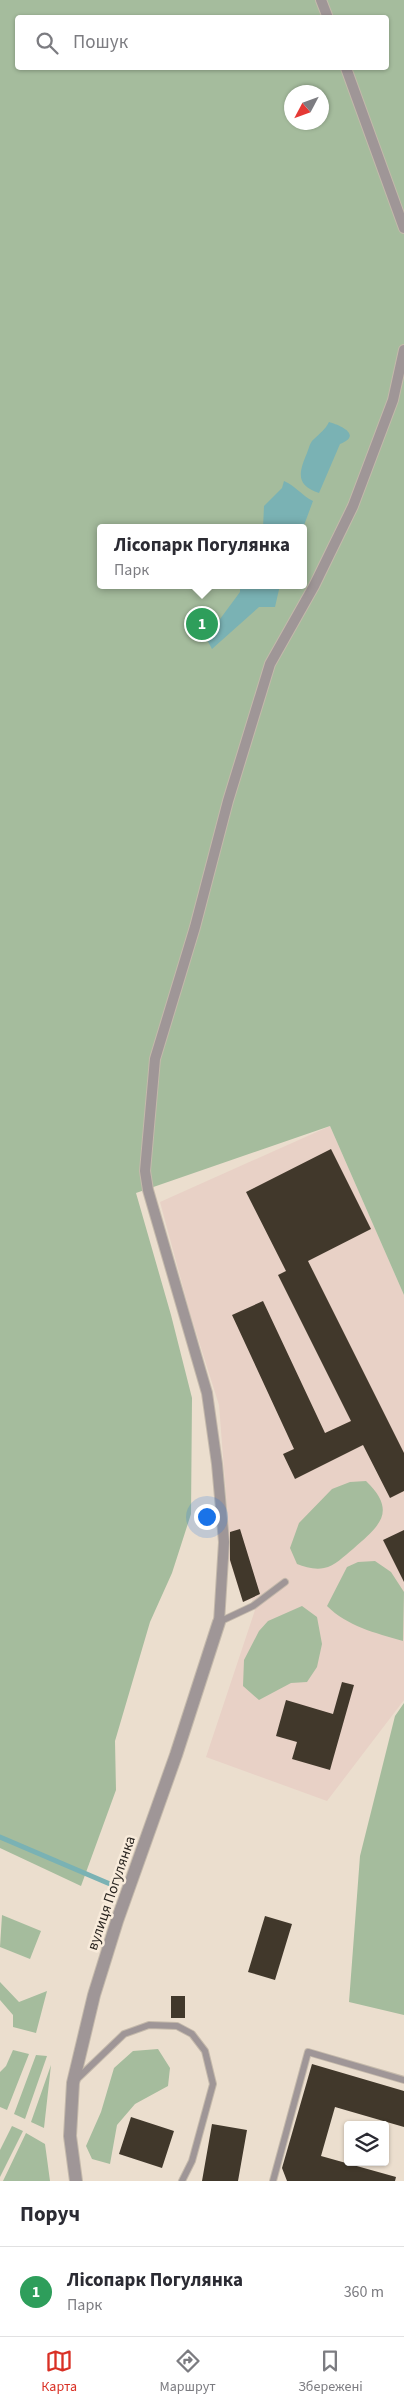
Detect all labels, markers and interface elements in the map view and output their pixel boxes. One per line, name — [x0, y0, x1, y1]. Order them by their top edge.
search box — [15, 15, 389, 70]
icon: search — [33, 29, 61, 57]
text: Пошук — [73, 29, 128, 56]
north arrow — [284, 85, 329, 130]
popup — [97, 524, 307, 589]
text: Лісопарк Погулянка — [114, 532, 290, 559]
text: Парк — [114, 559, 149, 581]
pin: 1 — [186, 605, 218, 643]
your location — [194, 1504, 220, 1530]
street label: вулиця Погулянка — [82, 1833, 141, 1953]
map controls — [344, 2121, 389, 2166]
button: layers — [344, 2121, 389, 2166]
text: Поруч — [20, 2199, 80, 2229]
text: Лісопарк Погулянка — [67, 2267, 243, 2294]
text: 1 — [32, 2281, 40, 2303]
text: 360 m — [344, 2281, 384, 2303]
text: Парк — [67, 2294, 102, 2316]
tab: Карта — [41, 2347, 77, 2397]
tab: Маршрут — [160, 2347, 216, 2397]
tab: Збережені — [298, 2347, 363, 2397]

